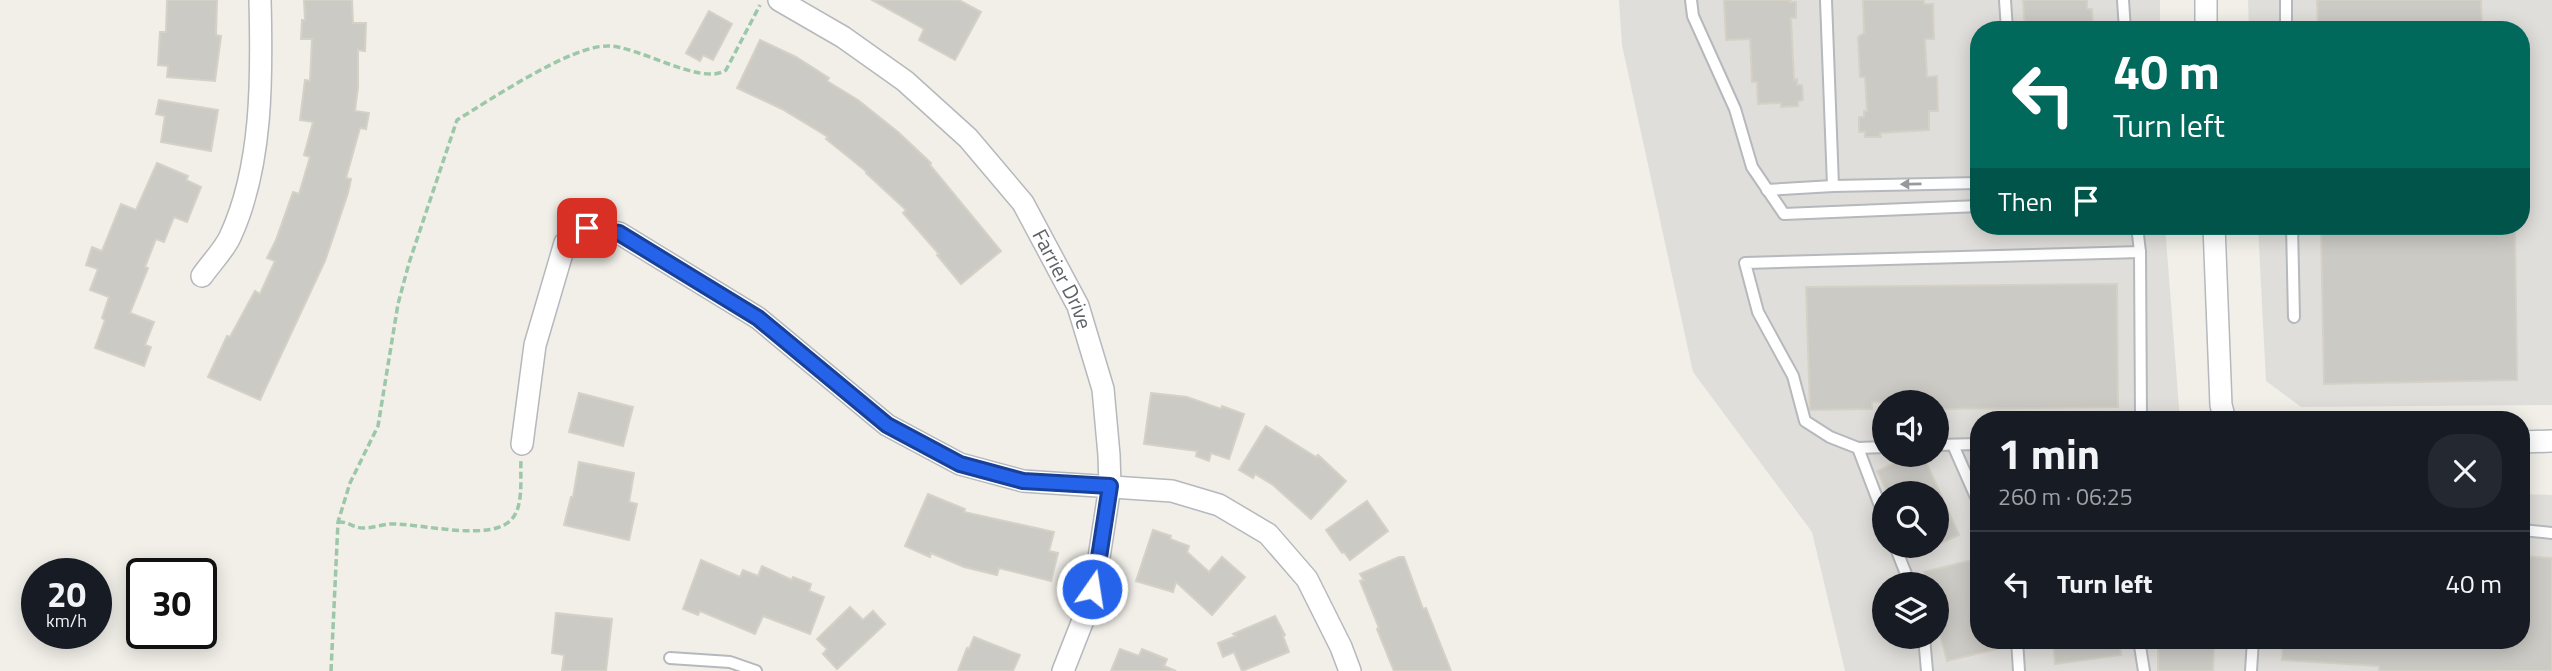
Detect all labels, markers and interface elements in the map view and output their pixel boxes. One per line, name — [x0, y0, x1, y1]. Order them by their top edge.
text: 40 m — [2113, 33, 2220, 108]
icon: left — [1998, 49, 2089, 140]
text: Turn left — [2113, 101, 2225, 149]
one-way arrow — [1900, 179, 1922, 190]
text: Then — [1998, 182, 2053, 221]
icon: arrive — [2067, 182, 2105, 220]
pin — [557, 198, 617, 258]
icon: arrive — [568, 209, 606, 247]
street label: Farrier Drive — [1025, 223, 1101, 333]
map controls — [1872, 390, 1949, 649]
button: sound — [1872, 390, 1949, 467]
text: 1 min — [1998, 421, 2100, 485]
button: close — [2428, 434, 2502, 508]
text: 260 m · 06:25 — [1998, 479, 2133, 514]
button: search — [1872, 481, 1949, 558]
position arrow — [1055, 552, 1129, 626]
speed limit sign: 30 — [126, 558, 217, 649]
text: Turn left — [2057, 564, 2152, 603]
text: 40 m — [2445, 564, 2502, 603]
icon: left — [1998, 565, 2036, 603]
text: 20 — [47, 567, 86, 621]
button: layers — [1872, 572, 1949, 649]
text: km/h — [46, 607, 87, 634]

